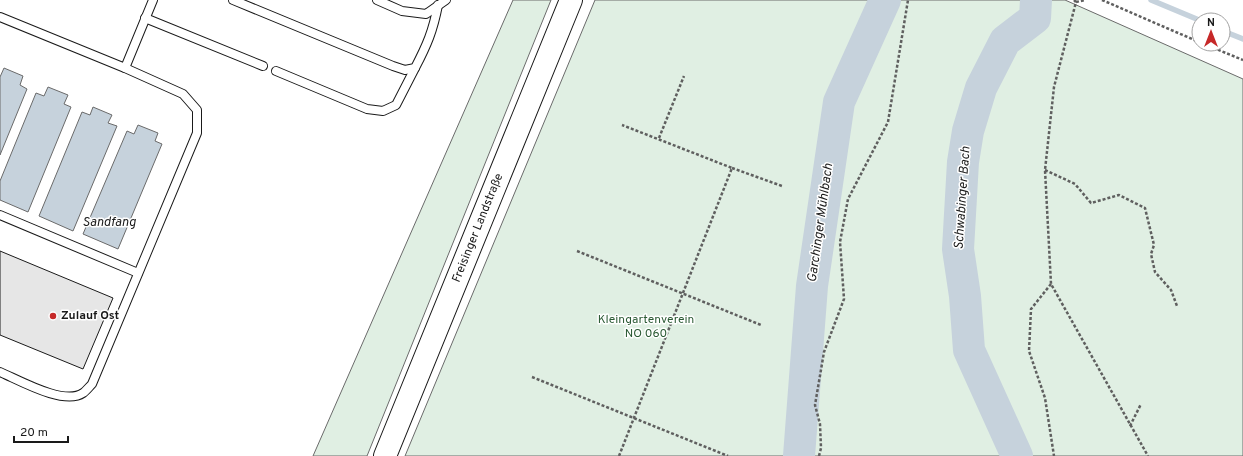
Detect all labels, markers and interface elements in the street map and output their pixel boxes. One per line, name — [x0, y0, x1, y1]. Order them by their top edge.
north arrow — [1191, 12, 1231, 52]
text: N — [1207, 16, 1215, 30]
water label: Schwabinger Bach — [951, 146, 975, 250]
water label: Garchinger Mühlbach — [805, 163, 837, 283]
street label: Freisinger Landstraße — [449, 171, 507, 285]
water label: Sandfang — [82, 215, 137, 231]
place label: Zulauf Ost — [61, 308, 119, 324]
marker: Zulauf Ost — [48, 311, 58, 321]
park label: Kleingartenverein NO 060 — [598, 312, 694, 342]
scale bar — [14, 418, 68, 444]
text: 20 m — [20, 425, 48, 441]

